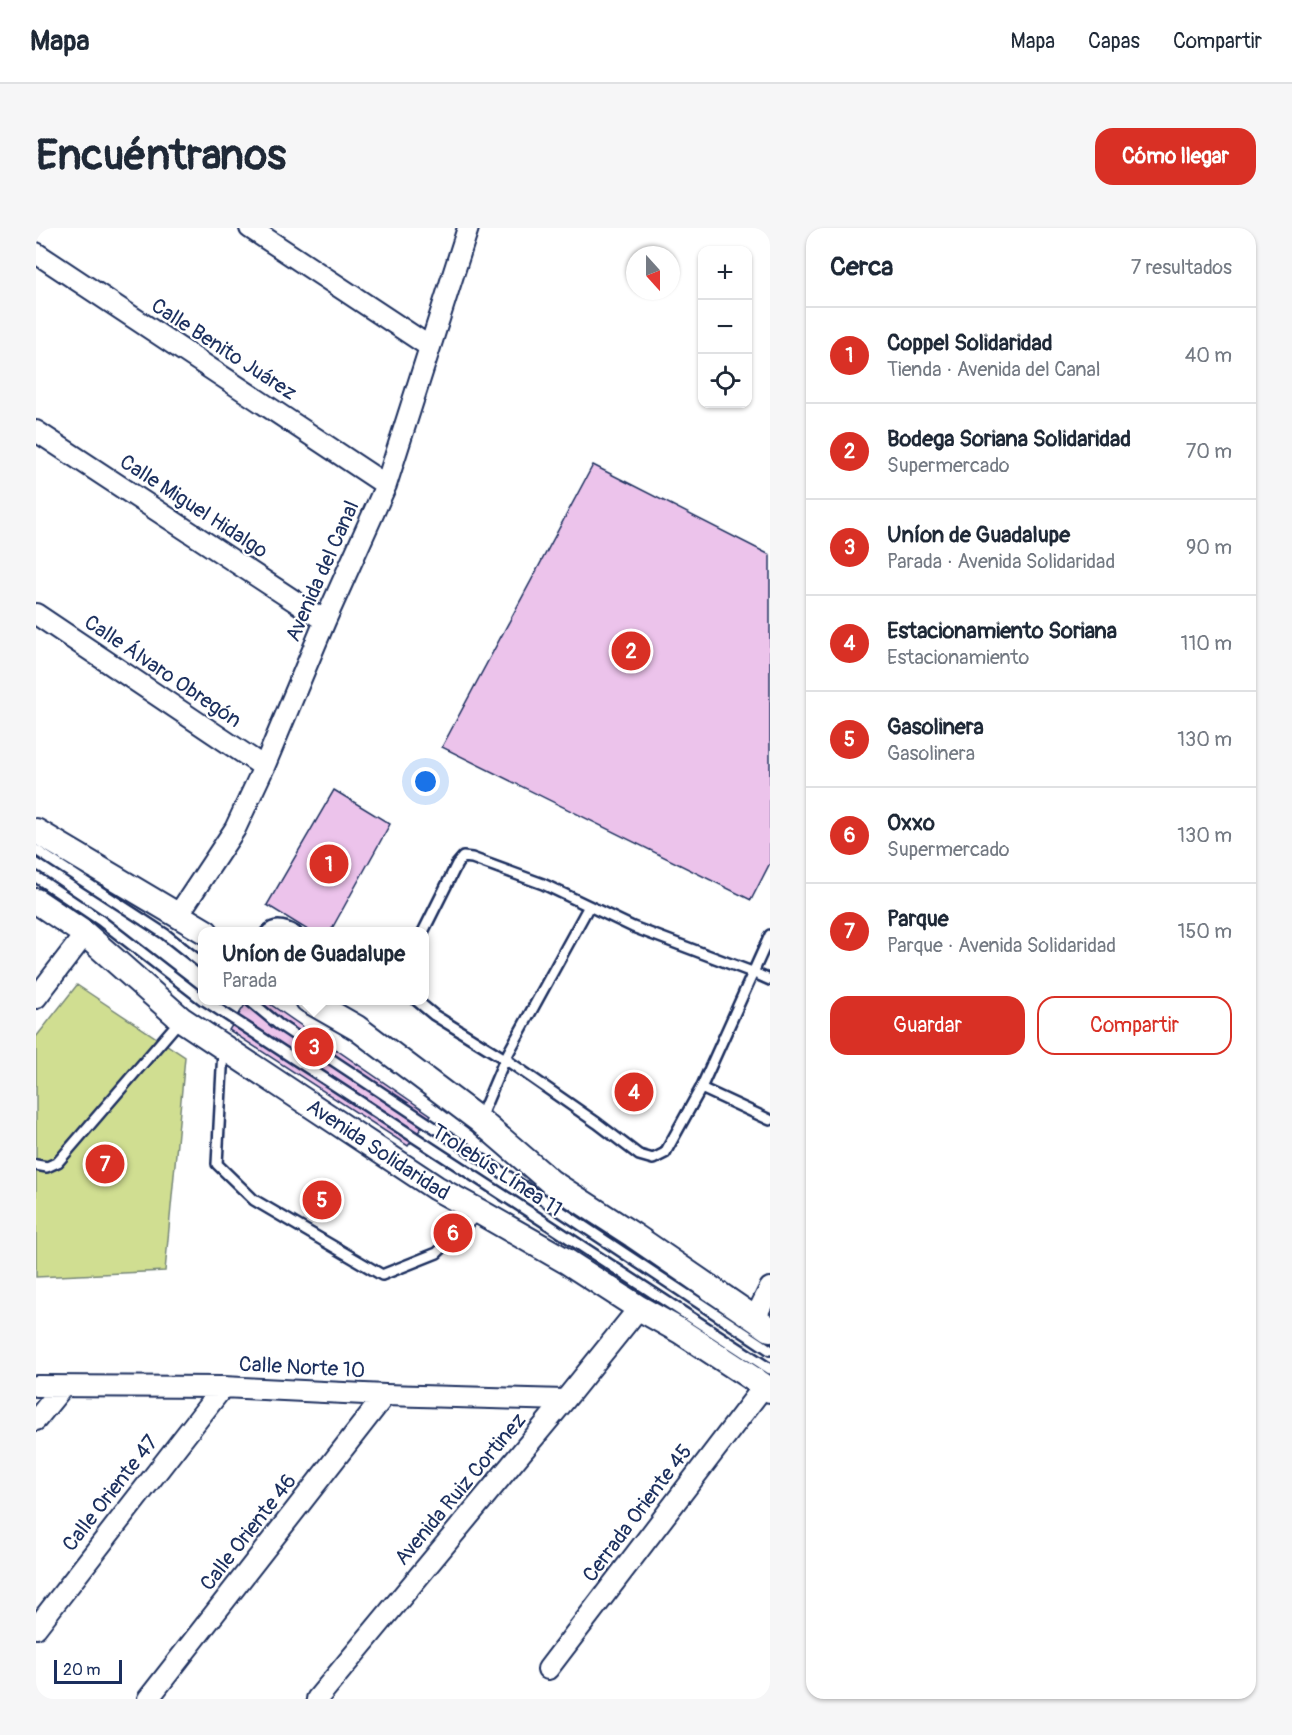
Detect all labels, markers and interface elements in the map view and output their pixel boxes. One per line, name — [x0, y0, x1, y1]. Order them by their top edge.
text: Mapa — [30, 24, 89, 59]
text: Mapa — [1011, 28, 1055, 55]
text: Capas — [1088, 28, 1140, 55]
text: Compartir — [1173, 28, 1262, 55]
button: Cómo llegar — [1095, 128, 1256, 185]
text: Encuéntranos — [36, 130, 286, 182]
north arrow — [626, 246, 680, 300]
map controls — [698, 246, 752, 408]
button: + — [698, 246, 752, 300]
text: Cerca — [830, 251, 893, 283]
text: 7 resultados — [1131, 255, 1232, 280]
street label: Calle Benito Juárez — [146, 292, 302, 407]
button: − — [698, 300, 752, 354]
text: Coppel Solidaridad — [887, 329, 1053, 357]
text: 1 — [846, 343, 853, 368]
text: 40 m — [1185, 343, 1232, 368]
button: locate — [698, 354, 752, 408]
text: Tienda · Avenida del Canal — [887, 357, 1101, 382]
text: Bodega Soriana Solidaridad — [887, 425, 1131, 453]
text: 2 — [844, 439, 855, 464]
text: 70 m — [1186, 439, 1232, 464]
street label: Calle Miguel Hidalgo — [114, 448, 273, 564]
text: Supermercado — [887, 453, 1010, 478]
street label: Avenida del Canal — [279, 497, 366, 646]
text: Uníon de Guadalupe — [887, 521, 1070, 549]
text: 3 — [844, 535, 855, 560]
text: 90 m — [1186, 535, 1232, 560]
text: Parada · Avenida Solidaridad — [887, 549, 1115, 574]
street label: Calle Álvaro Obregón — [79, 609, 247, 734]
text: Estacionamiento Soriana — [887, 617, 1117, 645]
pin: 2 — [612, 628, 650, 674]
text: 4 — [844, 631, 855, 656]
text: 110 m — [1181, 631, 1232, 656]
text: Estacionamiento — [887, 645, 1029, 670]
text: Gasolinera — [887, 713, 984, 741]
text: 5 — [844, 727, 855, 752]
text: 130 m — [1177, 727, 1232, 752]
text: Gasolinera — [887, 741, 975, 766]
your location — [411, 767, 440, 796]
text: Oxxo — [887, 809, 935, 837]
text: 6 — [844, 823, 855, 848]
text: 130 m — [1177, 823, 1232, 848]
text: Supermercado — [887, 837, 1010, 862]
pin: 1 — [310, 842, 348, 886]
text: Parque — [887, 905, 949, 933]
text: 7 — [844, 919, 855, 944]
text: 150 m — [1178, 919, 1232, 944]
popup — [198, 927, 429, 1005]
text: Parque · Avenida Solidaridad — [887, 933, 1116, 958]
text: Uníon de Guadalupe — [222, 940, 405, 968]
text: Parada — [222, 968, 277, 993]
button: Guardar — [830, 996, 1025, 1055]
button: Compartir — [1037, 996, 1232, 1055]
pin: 3 — [294, 1024, 334, 1070]
pin: 4 — [614, 1070, 654, 1114]
street label: Avenida Solidaridad — [301, 1093, 454, 1207]
street label: Trolebús Línea 11 — [426, 1118, 567, 1223]
pin: 7 — [86, 1142, 124, 1186]
pin: 5 — [302, 1178, 342, 1222]
pin: 6 — [434, 1210, 472, 1256]
street label: Calle Norte 10 — [238, 1351, 366, 1384]
street label: Avenida Ruiz Cortinez — [389, 1408, 532, 1571]
street label: Calle Oriente 47 — [57, 1430, 164, 1557]
street label: Cerrada Oriente 45 — [577, 1439, 698, 1588]
street label: Calle Oriente 46 — [194, 1468, 303, 1596]
scale bar — [54, 1657, 122, 1684]
text: 20 m — [63, 1660, 101, 1680]

